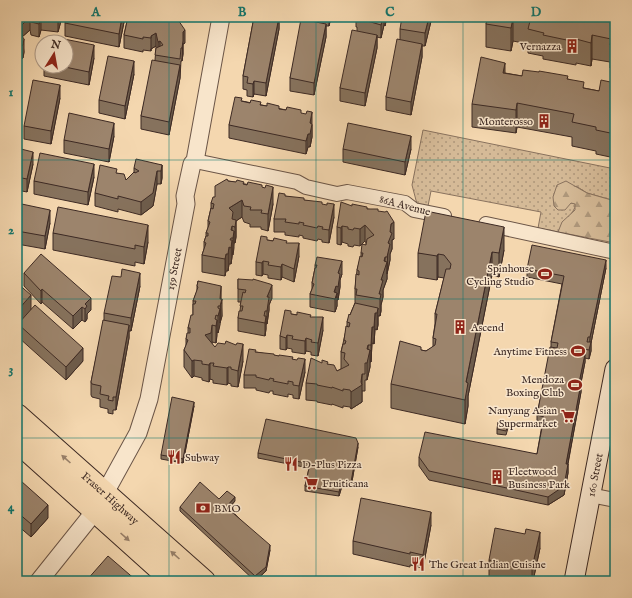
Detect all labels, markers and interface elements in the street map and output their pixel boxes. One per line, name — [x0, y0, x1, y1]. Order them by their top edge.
text: A — [91, 4, 102, 21]
text: B — [238, 4, 247, 21]
text: C — [385, 4, 395, 21]
text: D — [531, 4, 542, 21]
north arrow — [34, 34, 74, 74]
text: N — [49, 37, 62, 53]
building icon: Vernazza — [564, 38, 580, 54]
place label: Vernazza — [519, 40, 561, 54]
text: 1 — [9, 84, 14, 101]
building icon: Monterosso — [536, 113, 552, 129]
place label: Monterosso — [479, 115, 533, 129]
street label: 86A Avenue — [378, 192, 432, 220]
text: 2 — [8, 222, 14, 239]
street label: 159 Street — [164, 246, 186, 291]
place label: Spinhouse Cycling Studio — [466, 262, 534, 289]
sports icon: Spinhouse Cycling Studio — [537, 266, 553, 282]
building icon: Ascend — [452, 319, 468, 335]
place label: Ascend — [470, 321, 504, 335]
sports icon: Anytime Fitness — [570, 343, 586, 359]
place label: Anytime Fitness — [492, 345, 567, 359]
text: 3 — [9, 361, 14, 378]
place label: Mendoza Boxing Club — [506, 373, 564, 400]
sports icon: Mendoza Boxing Club — [567, 377, 583, 393]
place label: Nanyang Asian Supermarket — [488, 404, 557, 431]
supermarket icon: Nanyang Asian Supermarket — [560, 408, 576, 424]
restaurant icon: Subway — [166, 449, 182, 465]
place label: Subway — [185, 451, 220, 465]
street label: 160 Street — [584, 452, 607, 498]
one-way arrow — [61, 454, 71, 463]
restaurant icon: D-Plus Pizza — [283, 456, 299, 472]
place label: D-Plus Pizza — [302, 458, 362, 472]
place label: Fleetwood Business Park — [508, 465, 570, 492]
street label: Fraser Highway — [78, 469, 142, 528]
building icon: Fleetwood Business Park — [489, 469, 505, 485]
supermarket icon: Fruiticana — [303, 475, 319, 491]
place label: Fruiticana — [322, 477, 369, 491]
text: 4 — [8, 499, 15, 516]
bank icon: BMO — [195, 500, 211, 516]
place label: BMO — [214, 502, 241, 516]
one-way arrow — [120, 532, 129, 541]
one-way arrow — [170, 550, 180, 560]
restaurant icon: The Great Indian Cuisine — [410, 556, 426, 572]
place label: The Great Indian Cuisine — [429, 558, 546, 572]

